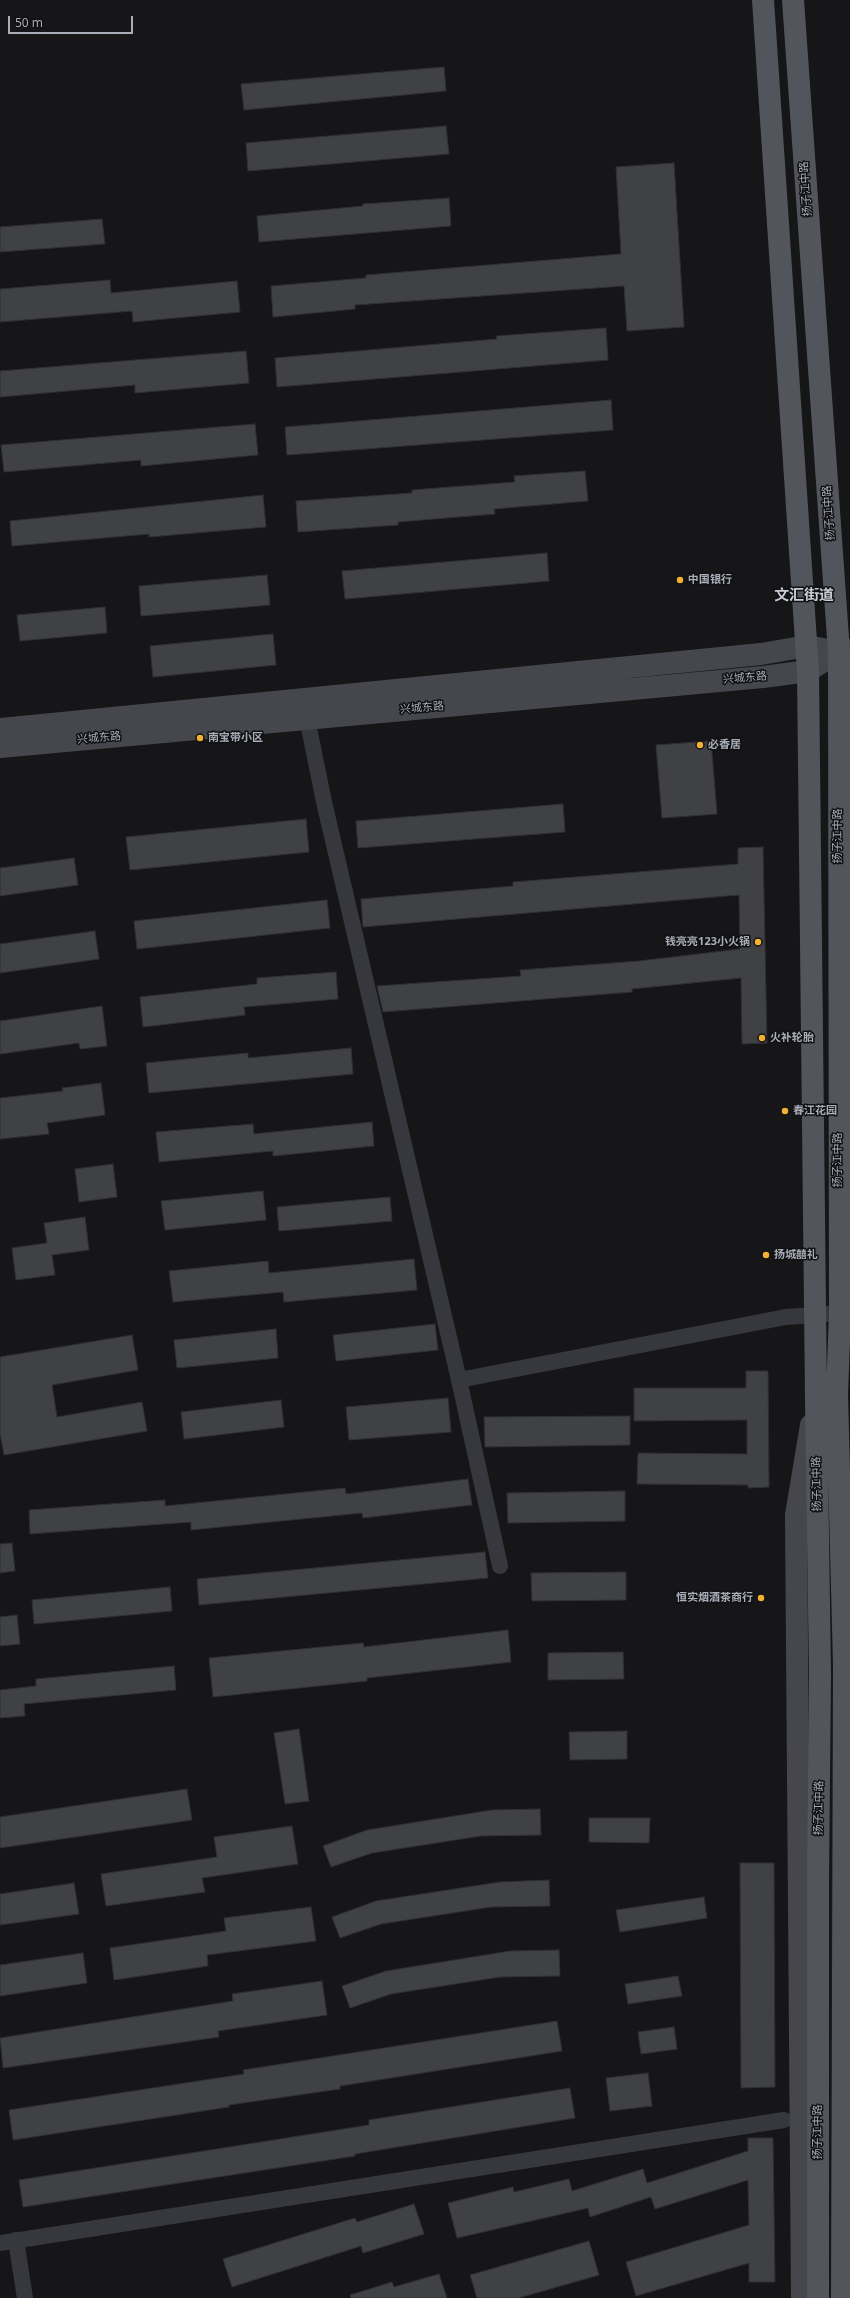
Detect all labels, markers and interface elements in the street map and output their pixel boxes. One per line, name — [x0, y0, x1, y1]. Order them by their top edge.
scale bar — [10, 8, 135, 34]
text: 50 m — [15, 14, 43, 31]
street label: 扬子江中路 — [797, 161, 815, 217]
street label: 扬子江中路 — [820, 485, 838, 541]
place label: 中国银行 — [688, 573, 732, 587]
marker: 中国银行 — [675, 575, 685, 585]
district label: 文汇街道 — [774, 587, 834, 605]
street label: 兴城东路 — [723, 670, 767, 686]
street label: 兴城东路 — [400, 700, 444, 716]
street label: 兴城东路 — [77, 730, 121, 746]
place label: 南宝带小区 — [208, 731, 263, 745]
marker: 南宝带小区 — [195, 733, 205, 743]
place label: 必香居 — [708, 738, 741, 752]
marker: 必香居 — [695, 740, 705, 750]
street label: 扬子江中路 — [831, 809, 845, 863]
place label: 钱亮亮123小火锅 — [665, 935, 750, 949]
marker: 钱亮亮123小火锅 — [753, 937, 763, 947]
place label: 火补轮胎 — [770, 1031, 814, 1045]
marker: 火补轮胎 — [757, 1033, 767, 1043]
place label: 春江花园 — [793, 1104, 837, 1118]
marker: 春江花园 — [780, 1106, 790, 1116]
street label: 扬子江中路 — [831, 1133, 845, 1187]
place label: 扬城囍礼 — [774, 1248, 818, 1262]
marker: 扬城囍礼 — [761, 1250, 771, 1260]
street label: 扬子江中路 — [810, 1456, 824, 1512]
place label: 恒实烟酒茶商行 — [676, 1591, 753, 1605]
marker: 恒实烟酒茶商行 — [756, 1593, 766, 1603]
street label: 扬子江中路 — [812, 1780, 826, 1836]
street label: 扬子江中路 — [811, 2105, 825, 2159]

